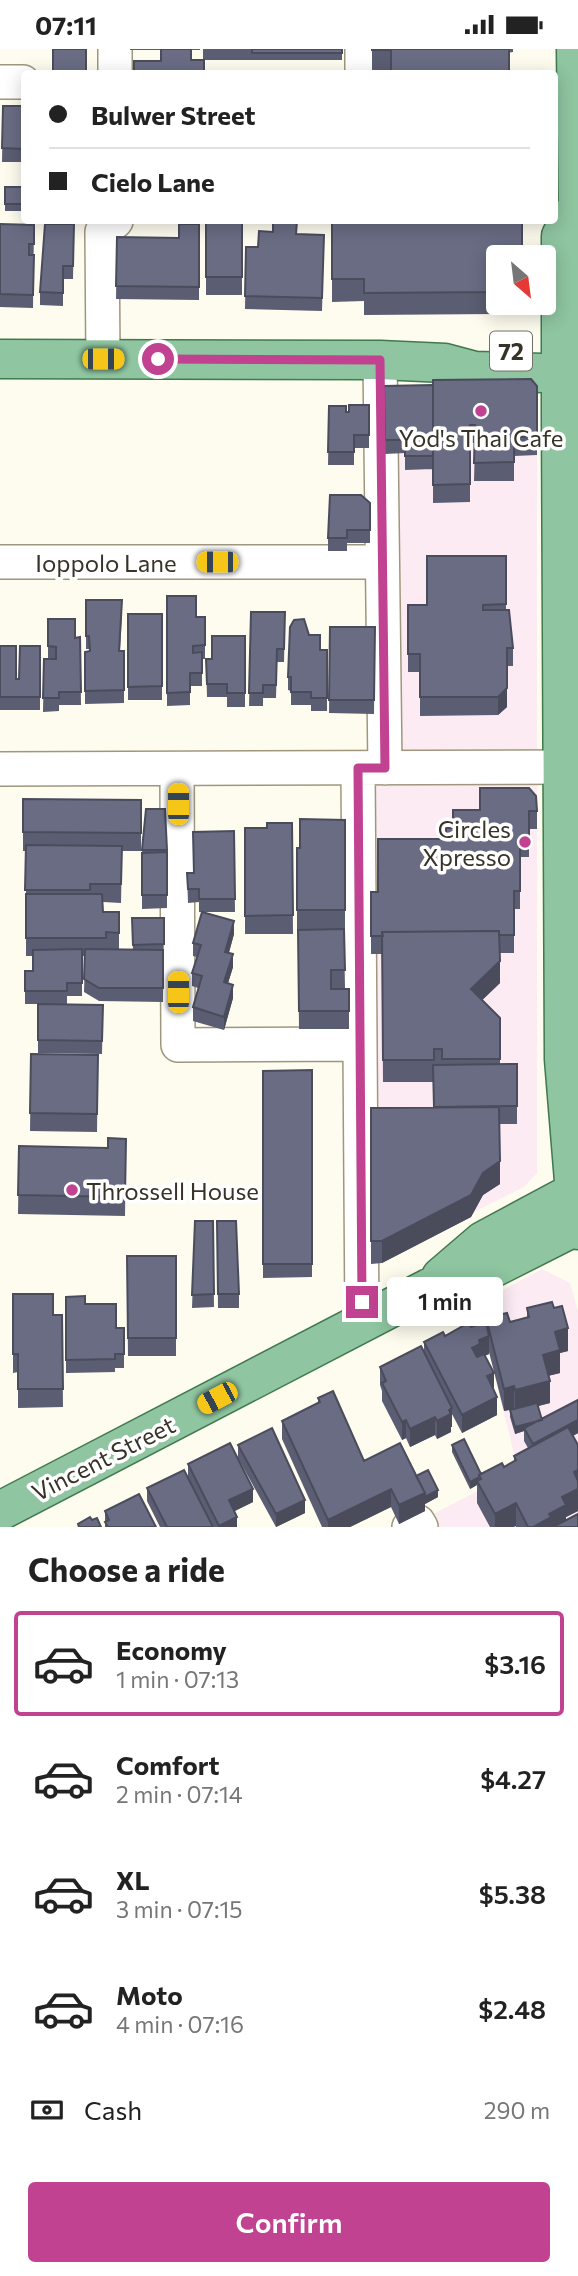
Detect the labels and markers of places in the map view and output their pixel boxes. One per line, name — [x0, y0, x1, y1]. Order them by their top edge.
marker: Yod's Thai Cafe — [473, 403, 489, 419]
place label: Yod's Thai Cafe — [399, 423, 563, 452]
place label: Circles Xpresso — [423, 814, 511, 871]
marker: Circles Xpresso — [517, 834, 533, 850]
place label: Throssell House — [86, 1176, 259, 1205]
marker: Throssell House — [64, 1182, 80, 1198]

